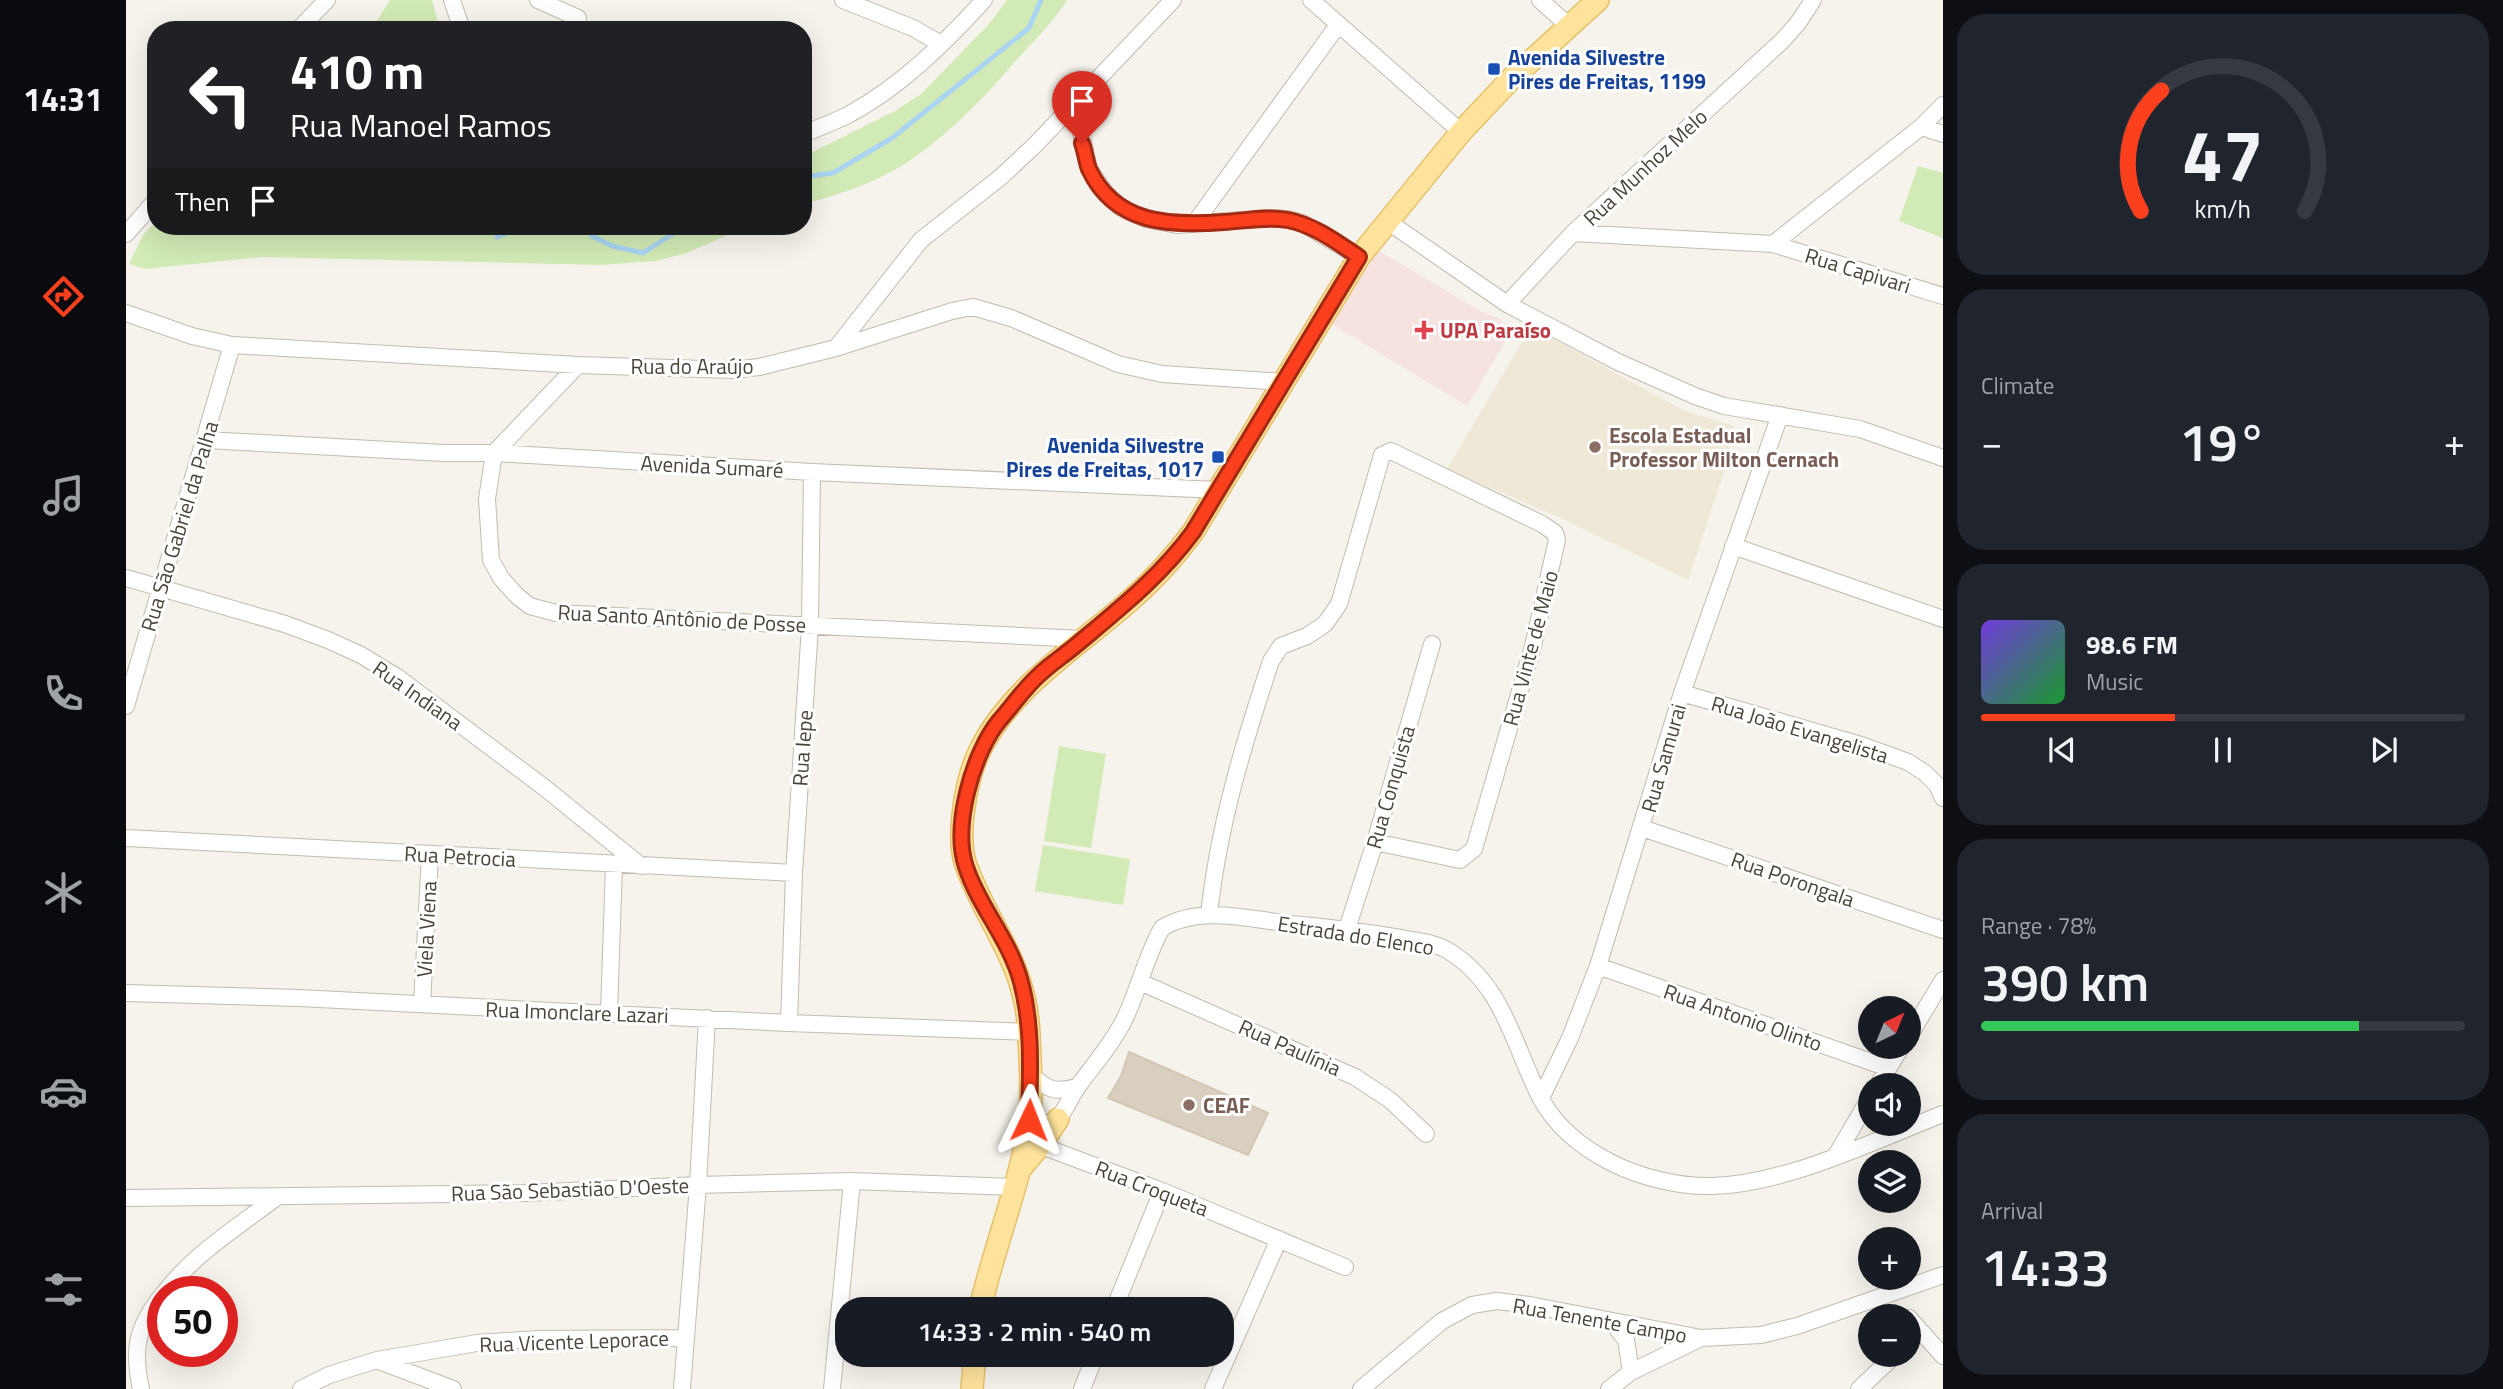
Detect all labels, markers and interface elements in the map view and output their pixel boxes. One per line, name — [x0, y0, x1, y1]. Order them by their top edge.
text: 410 m — [290, 33, 424, 108]
place label: Avenida Silvestre Pires de Freitas, 1199 — [1508, 41, 1706, 97]
icon: left — [175, 49, 266, 140]
marker: Avenida Silvestre Pires de Freitas, 1199 — [1486, 61, 1502, 77]
pin — [1052, 71, 1112, 143]
text: 14:31 — [23, 75, 103, 123]
icon: arrive — [1063, 82, 1101, 120]
text: 47 — [2182, 99, 2264, 209]
text: Rua Manoel Ramos — [290, 101, 552, 149]
street label: Rua Munhoz Melo — [1576, 101, 1714, 233]
text: Then — [175, 182, 230, 221]
icon: arrive — [244, 182, 282, 220]
text: km/h — [2195, 189, 2251, 227]
street label: Rua Capivari — [1801, 239, 1915, 301]
icon: directions — [39, 272, 88, 321]
place label: UPA Paraíso — [1440, 314, 1551, 346]
marker: UPA Paraíso — [1414, 320, 1434, 340]
street label: Rua do Araújo — [630, 350, 754, 382]
text: Climate — [1981, 368, 2054, 403]
text: 19° — [2179, 402, 2267, 481]
text: − — [1981, 413, 2002, 471]
text: + — [2444, 413, 2465, 471]
street label: Rua São Gabriel da Palha — [132, 416, 226, 635]
place label: Escola Estadual Professor Milton Cernach — [1609, 419, 1839, 475]
place label: Avenida Silvestre Pires de Freitas, 1017 — [1006, 429, 1204, 485]
marker: Escola Estadual Professor Milton Cernach — [1587, 439, 1603, 455]
street label: Avenida Sumaré — [640, 446, 784, 486]
marker: Avenida Silvestre Pires de Freitas, 1017 — [1210, 449, 1226, 465]
icon: music — [39, 471, 88, 520]
street label: Rua Vinte de Maio — [1494, 567, 1566, 729]
street label: Rua Santo Antônio de Posse — [557, 596, 807, 640]
text: 98.6 FM — [2086, 625, 2178, 664]
street label: Rua Indiana — [366, 652, 470, 738]
text: Music — [2086, 664, 2143, 699]
icon: phone — [39, 669, 88, 718]
street label: Rua João Evangelista — [1707, 687, 1893, 771]
street label: Rua Samurai — [1632, 700, 1694, 816]
street label: Rua Iepe — [783, 709, 821, 787]
street label: Rua Conquista — [1357, 721, 1423, 853]
icon: previous — [2043, 731, 2081, 769]
icon: pause — [2204, 731, 2242, 769]
icon: next — [2365, 731, 2403, 769]
street label: Rua Petrocia — [403, 837, 517, 875]
street label: Rua Porongala — [1727, 843, 1860, 915]
icon: climate — [39, 868, 88, 917]
street label: Viela Viena — [407, 879, 445, 978]
street label: Estrada do Elenco — [1275, 907, 1437, 963]
text: Range · 78% — [1981, 908, 2096, 943]
text: 390 km — [1981, 942, 2149, 1021]
street label: Rua Antonio Olinto — [1659, 975, 1827, 1059]
street label: Rua Imonclare Lazari — [485, 993, 669, 1031]
north arrow — [1858, 996, 1922, 1059]
map controls — [1858, 996, 1921, 1367]
street label: Rua Paulínia — [1234, 1010, 1347, 1084]
icon: car — [39, 1067, 88, 1116]
button: sound — [1858, 1073, 1921, 1136]
position arrow — [992, 1083, 1066, 1157]
place label: CEAF — [1203, 1089, 1250, 1121]
marker: CEAF — [1181, 1097, 1197, 1113]
button: layers — [1858, 1150, 1921, 1213]
street label: Rua Croqueta — [1091, 1152, 1214, 1224]
street label: Rua São Sebastião D'Oeste — [450, 1169, 690, 1209]
text: Arrival — [1981, 1193, 2043, 1228]
button: + — [1858, 1227, 1921, 1290]
text: 14:33 — [1981, 1227, 2110, 1306]
icon: filters — [39, 1265, 88, 1314]
speed limit sign: 50 — [147, 1276, 238, 1367]
street label: Rua Tenente Campo — [1510, 1289, 1690, 1351]
button: − — [1858, 1304, 1921, 1367]
text: 14:33 · 2 min · 540 m — [918, 1312, 1151, 1351]
street label: Rua Vicente Leporace — [479, 1322, 669, 1360]

